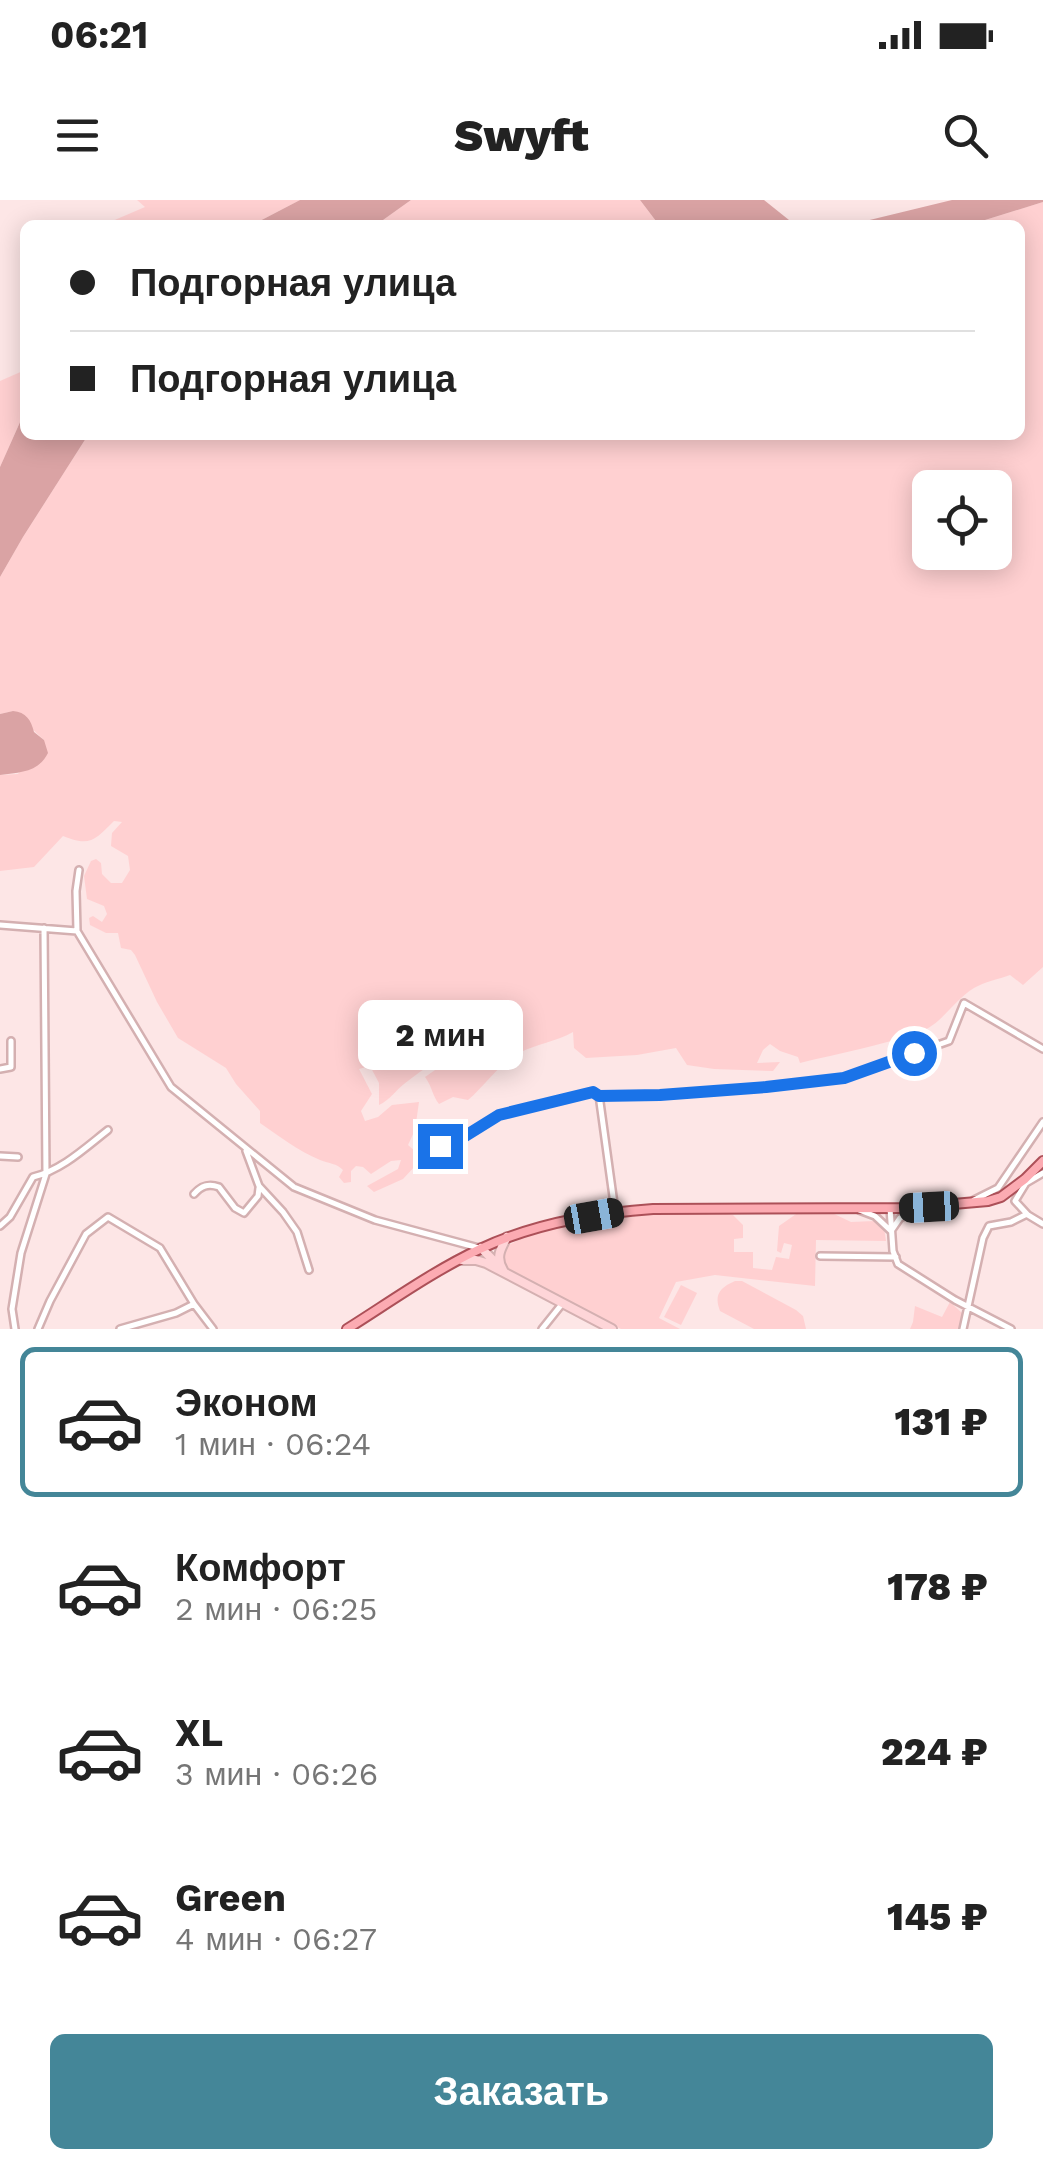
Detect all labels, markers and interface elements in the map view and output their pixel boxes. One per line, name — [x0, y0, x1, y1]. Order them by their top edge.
text: 06:21 — [50, 13, 148, 57]
icon: menu — [50, 108, 105, 163]
icon: search — [938, 108, 993, 163]
text: Swyft — [454, 109, 589, 162]
text: Подгорная улица — [130, 261, 456, 305]
text: Подгорная улица — [130, 357, 456, 401]
map controls — [912, 470, 1012, 570]
button: locate — [912, 470, 1012, 570]
callout: 2 мин — [358, 1001, 522, 1071]
text: 2 мин — [395, 1016, 486, 1054]
route start — [892, 1031, 937, 1076]
route end — [418, 1124, 463, 1169]
car — [898, 1190, 960, 1224]
car — [562, 1196, 626, 1236]
icon: car — [55, 1377, 145, 1467]
text: Эконом — [175, 1381, 318, 1425]
text: 131 ₽ — [895, 1400, 988, 1444]
text: 1 мин · 06:24 — [175, 1425, 371, 1463]
icon: car — [55, 1542, 145, 1632]
text: Комфорт — [175, 1546, 346, 1590]
text: 178 ₽ — [887, 1565, 988, 1609]
text: 2 мин · 06:25 — [175, 1590, 377, 1628]
icon: car — [55, 1707, 145, 1797]
text: XL — [175, 1711, 223, 1755]
text: 224 ₽ — [881, 1730, 988, 1774]
text: 3 мин · 06:26 — [175, 1755, 378, 1793]
icon: car — [55, 1872, 145, 1962]
text: Green — [175, 1876, 286, 1920]
text: 145 ₽ — [887, 1895, 988, 1939]
text: 4 мин · 06:27 — [175, 1920, 377, 1958]
button: Заказать — [50, 2034, 993, 2149]

